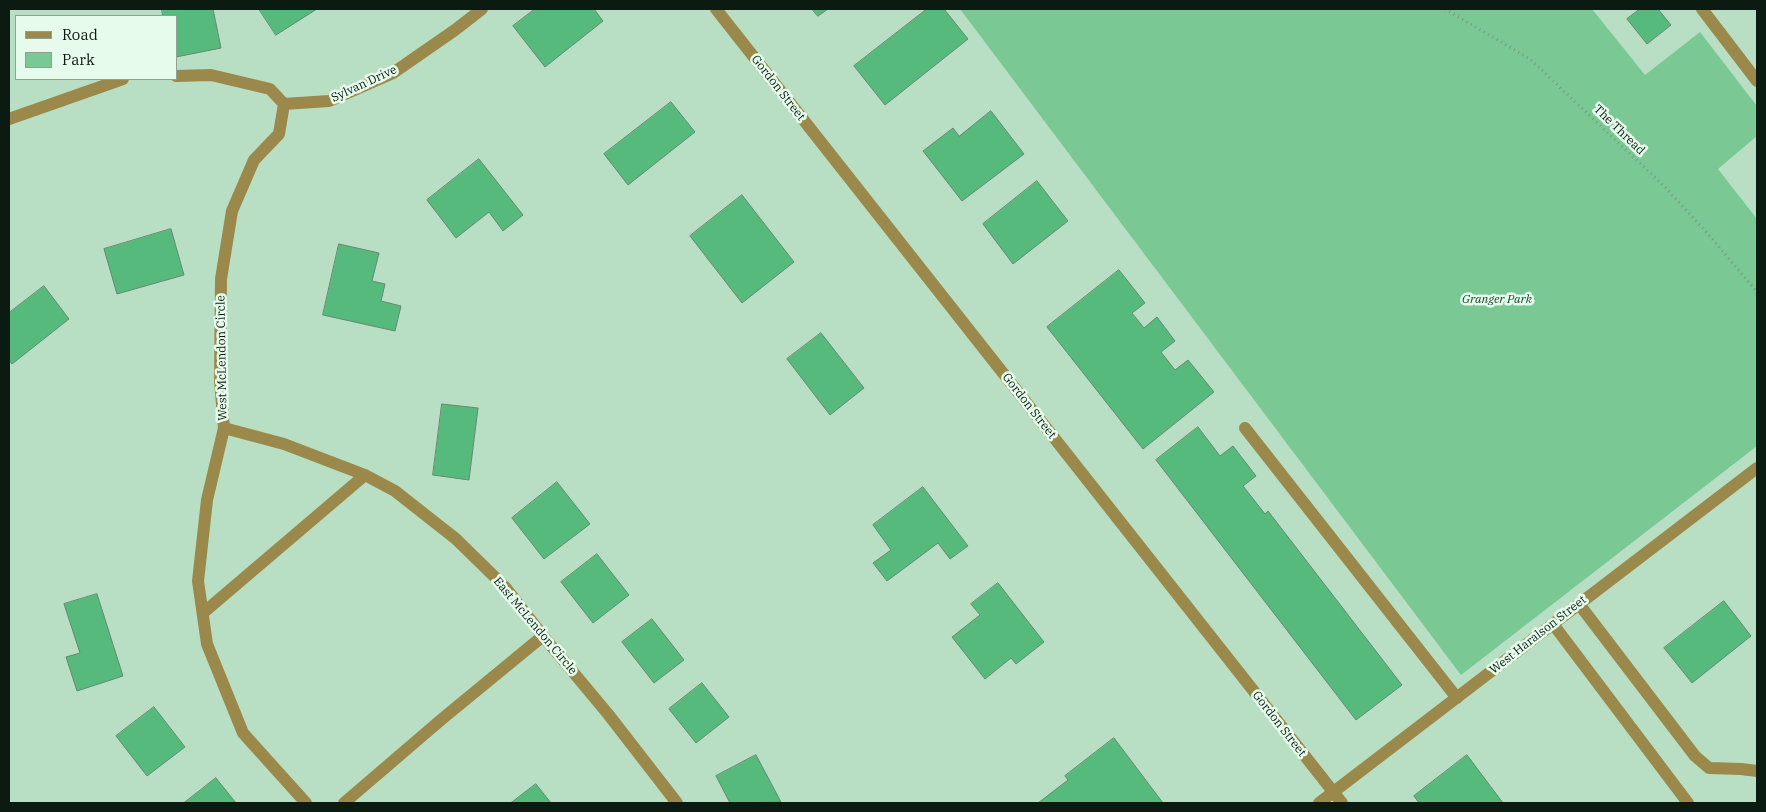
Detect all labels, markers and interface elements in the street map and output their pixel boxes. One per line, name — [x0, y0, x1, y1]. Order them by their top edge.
legend — [15, 15, 178, 80]
text: Road — [62, 25, 98, 44]
text: Park — [62, 50, 95, 69]
street label: Gordon Street — [748, 52, 808, 124]
street label: Sylvan Drive — [329, 63, 399, 105]
street label: The Thread — [1590, 102, 1648, 158]
park label: Granger Park — [1462, 293, 1532, 307]
street label: West McLendon Circle — [214, 295, 230, 421]
street label: Gordon Street — [999, 370, 1059, 442]
street label: East McLendon Circle — [490, 574, 580, 678]
street label: West Haralson Street — [1487, 593, 1589, 677]
street label: Gordon Street — [1249, 688, 1309, 760]

